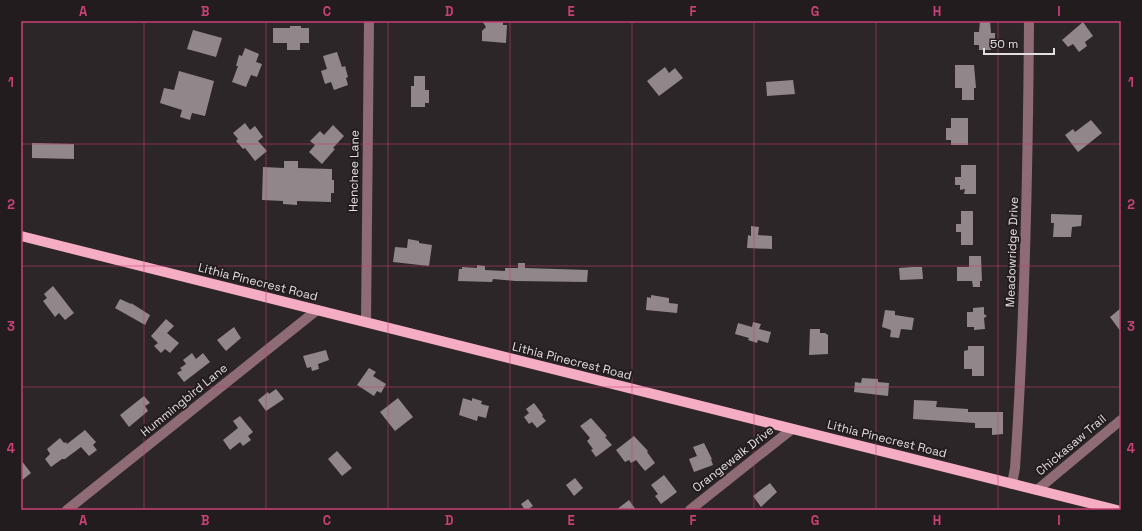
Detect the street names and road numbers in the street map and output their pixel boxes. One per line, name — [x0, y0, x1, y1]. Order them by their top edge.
street label: Henchee Lane — [345, 130, 363, 212]
street label: Meadowridge Drive — [1002, 196, 1022, 308]
street label: Lithia Pinecrest Road — [197, 259, 319, 305]
street label: Lithia Pinecrest Road — [511, 338, 633, 384]
street label: Hummingbird Lane — [137, 360, 231, 440]
street label: Chickasaw Trail — [1033, 411, 1109, 479]
street label: Lithia Pinecrest Road — [826, 416, 948, 462]
street label: Orangewalk Drive — [689, 422, 777, 496]

